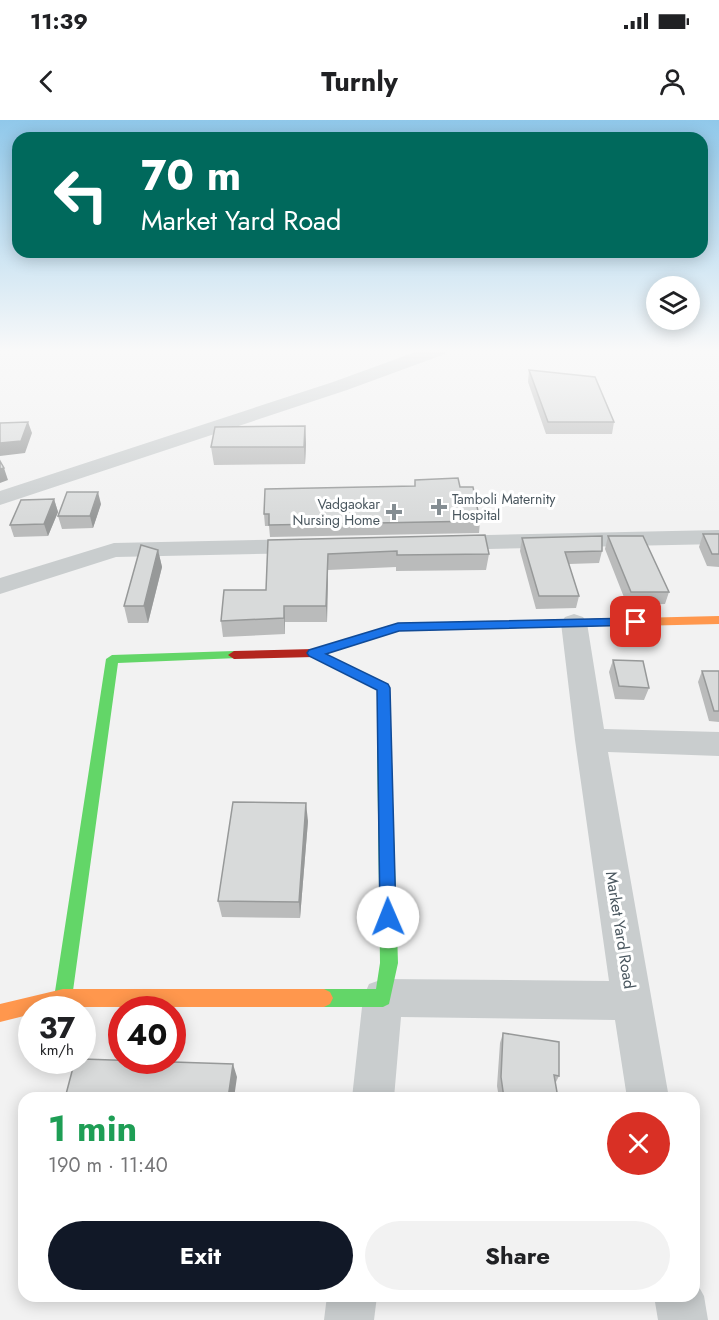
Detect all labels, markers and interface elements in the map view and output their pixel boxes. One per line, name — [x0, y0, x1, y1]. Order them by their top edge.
text: 11:39 — [30, 5, 88, 37]
text: Turnly — [321, 62, 398, 101]
icon: back — [30, 65, 63, 98]
icon: person — [656, 65, 689, 98]
text: 70 m — [141, 145, 241, 206]
icon: left — [42, 156, 120, 234]
text: Market Yard Road — [141, 201, 342, 240]
map controls — [646, 276, 700, 330]
button: layers — [646, 276, 700, 330]
place label: Tamboli Maternity Hospital — [452, 489, 556, 525]
place label: Vadgaokar Nursing Home — [292, 494, 380, 530]
marker: Tamboli Maternity Hospital — [430, 498, 448, 516]
marker: Vadgaokar Nursing Home — [385, 503, 403, 521]
pin — [610, 596, 661, 647]
icon: arrive — [619, 605, 652, 638]
street label: Market Yard Road — [600, 870, 641, 991]
position arrow — [356, 885, 420, 949]
speed limit sign: 40 — [108, 996, 186, 1074]
text: 37 — [39, 1006, 75, 1049]
text: km/h — [40, 1039, 74, 1061]
text: 1 min — [48, 1102, 137, 1154]
button: close — [607, 1112, 670, 1175]
text: 190 m · 11:40 — [48, 1151, 168, 1180]
button: Exit — [48, 1221, 353, 1290]
button: Share — [365, 1221, 670, 1290]

